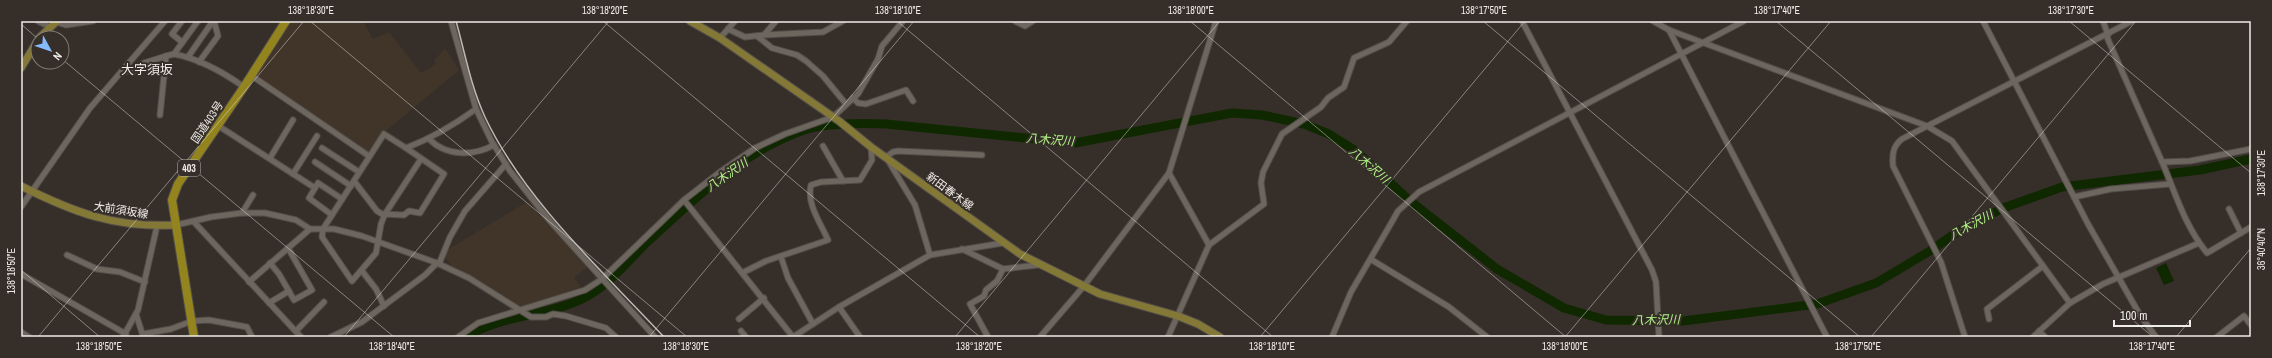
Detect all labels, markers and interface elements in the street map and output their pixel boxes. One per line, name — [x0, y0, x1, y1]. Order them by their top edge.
text: 138°18'30"E — [288, 4, 334, 17]
text: 138°18'20"E — [582, 4, 628, 17]
text: 138°18'10"E — [875, 4, 921, 17]
text: 138°18'00"E — [1168, 4, 1214, 17]
text: 138°17'50"E — [1461, 4, 1507, 17]
text: 138°17'40"E — [1754, 4, 1800, 17]
text: 138°17'30"E — [2048, 4, 2094, 17]
north arrow — [30, 30, 70, 70]
text: N — [50, 49, 65, 63]
district label: 大字須坂 — [121, 61, 173, 78]
street label: 国道403号 — [188, 98, 226, 146]
water label: 八木沢川 — [1025, 130, 1076, 150]
water label: 八木沢川 — [1346, 143, 1394, 188]
text: 138°17'30"E — [2255, 150, 2268, 196]
water label: 八木沢川 — [703, 154, 753, 195]
road number: 403 — [178, 160, 200, 176]
street label: 新田春木線 — [924, 169, 976, 213]
street label: 大前須坂線 — [93, 199, 149, 221]
water label: 八木沢川 — [1946, 205, 1998, 244]
text: 36°40'40"N — [2255, 228, 2268, 270]
text: 138°18'50"E — [5, 248, 18, 294]
scale bar — [2114, 302, 2190, 328]
text: 100 m — [2120, 308, 2147, 324]
water label: 八木沢川 — [1632, 312, 1682, 328]
text: 138°18'50"E — [76, 340, 122, 353]
text: 138°18'40"E — [369, 340, 415, 353]
text: 138°18'30"E — [663, 340, 709, 353]
text: 138°18'20"E — [956, 340, 1002, 353]
text: 138°18'10"E — [1249, 340, 1295, 353]
text: 138°18'00"E — [1542, 340, 1588, 353]
text: 138°17'50"E — [1835, 340, 1881, 353]
text: 138°17'40"E — [2129, 340, 2175, 353]

